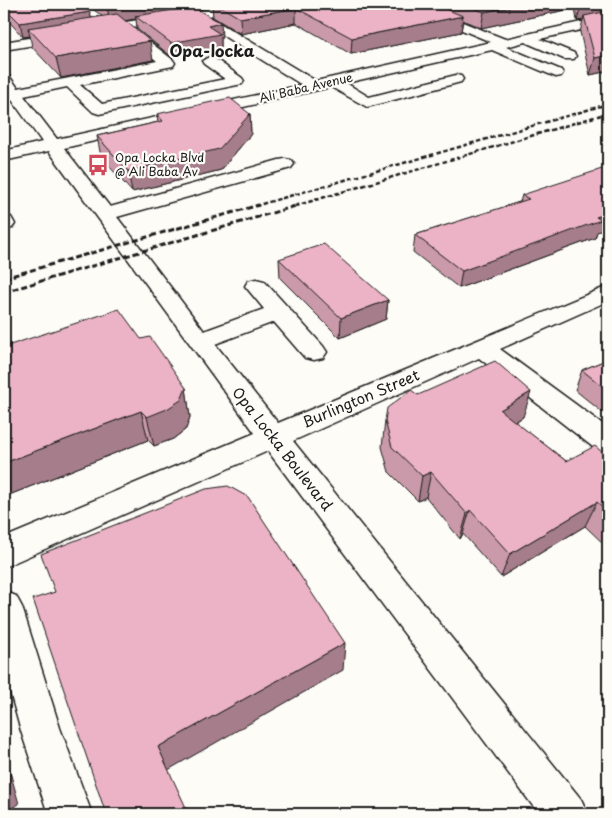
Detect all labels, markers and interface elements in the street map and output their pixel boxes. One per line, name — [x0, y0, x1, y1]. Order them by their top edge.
district label: Opa-locka — [169, 38, 255, 62]
street label: Ali Baba Avenue — [257, 67, 355, 107]
place label: Opa Locka Blvd @ Ali Baba Av — [115, 148, 204, 180]
bus stop icon: Opa Locka Blvd @ Ali Baba Av — [85, 152, 111, 178]
street label: Burlington Street — [298, 362, 423, 433]
street label: Opa Locka Boulevard — [227, 381, 339, 515]

